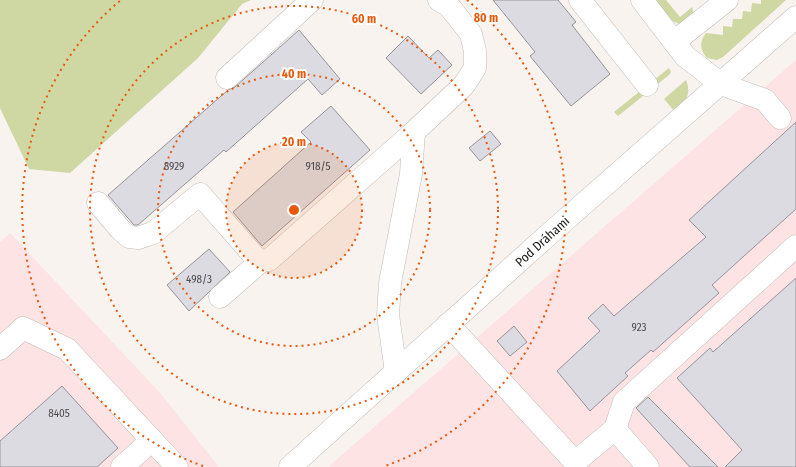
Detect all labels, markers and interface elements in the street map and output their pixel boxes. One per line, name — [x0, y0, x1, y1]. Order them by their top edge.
text: 80 m — [474, 11, 498, 25]
text: 60 m — [352, 12, 376, 26]
text: 40 m — [282, 67, 306, 81]
text: 20 m — [281, 135, 306, 149]
house number: 8929 — [164, 160, 184, 173]
house number: 918/5 — [306, 160, 330, 173]
centre of rings — [287, 203, 301, 217]
street label: Pod Dráhami — [512, 213, 573, 270]
house number: 498/3 — [186, 273, 212, 286]
house number: 923 — [632, 321, 647, 334]
house number: 8405 — [48, 407, 70, 420]

